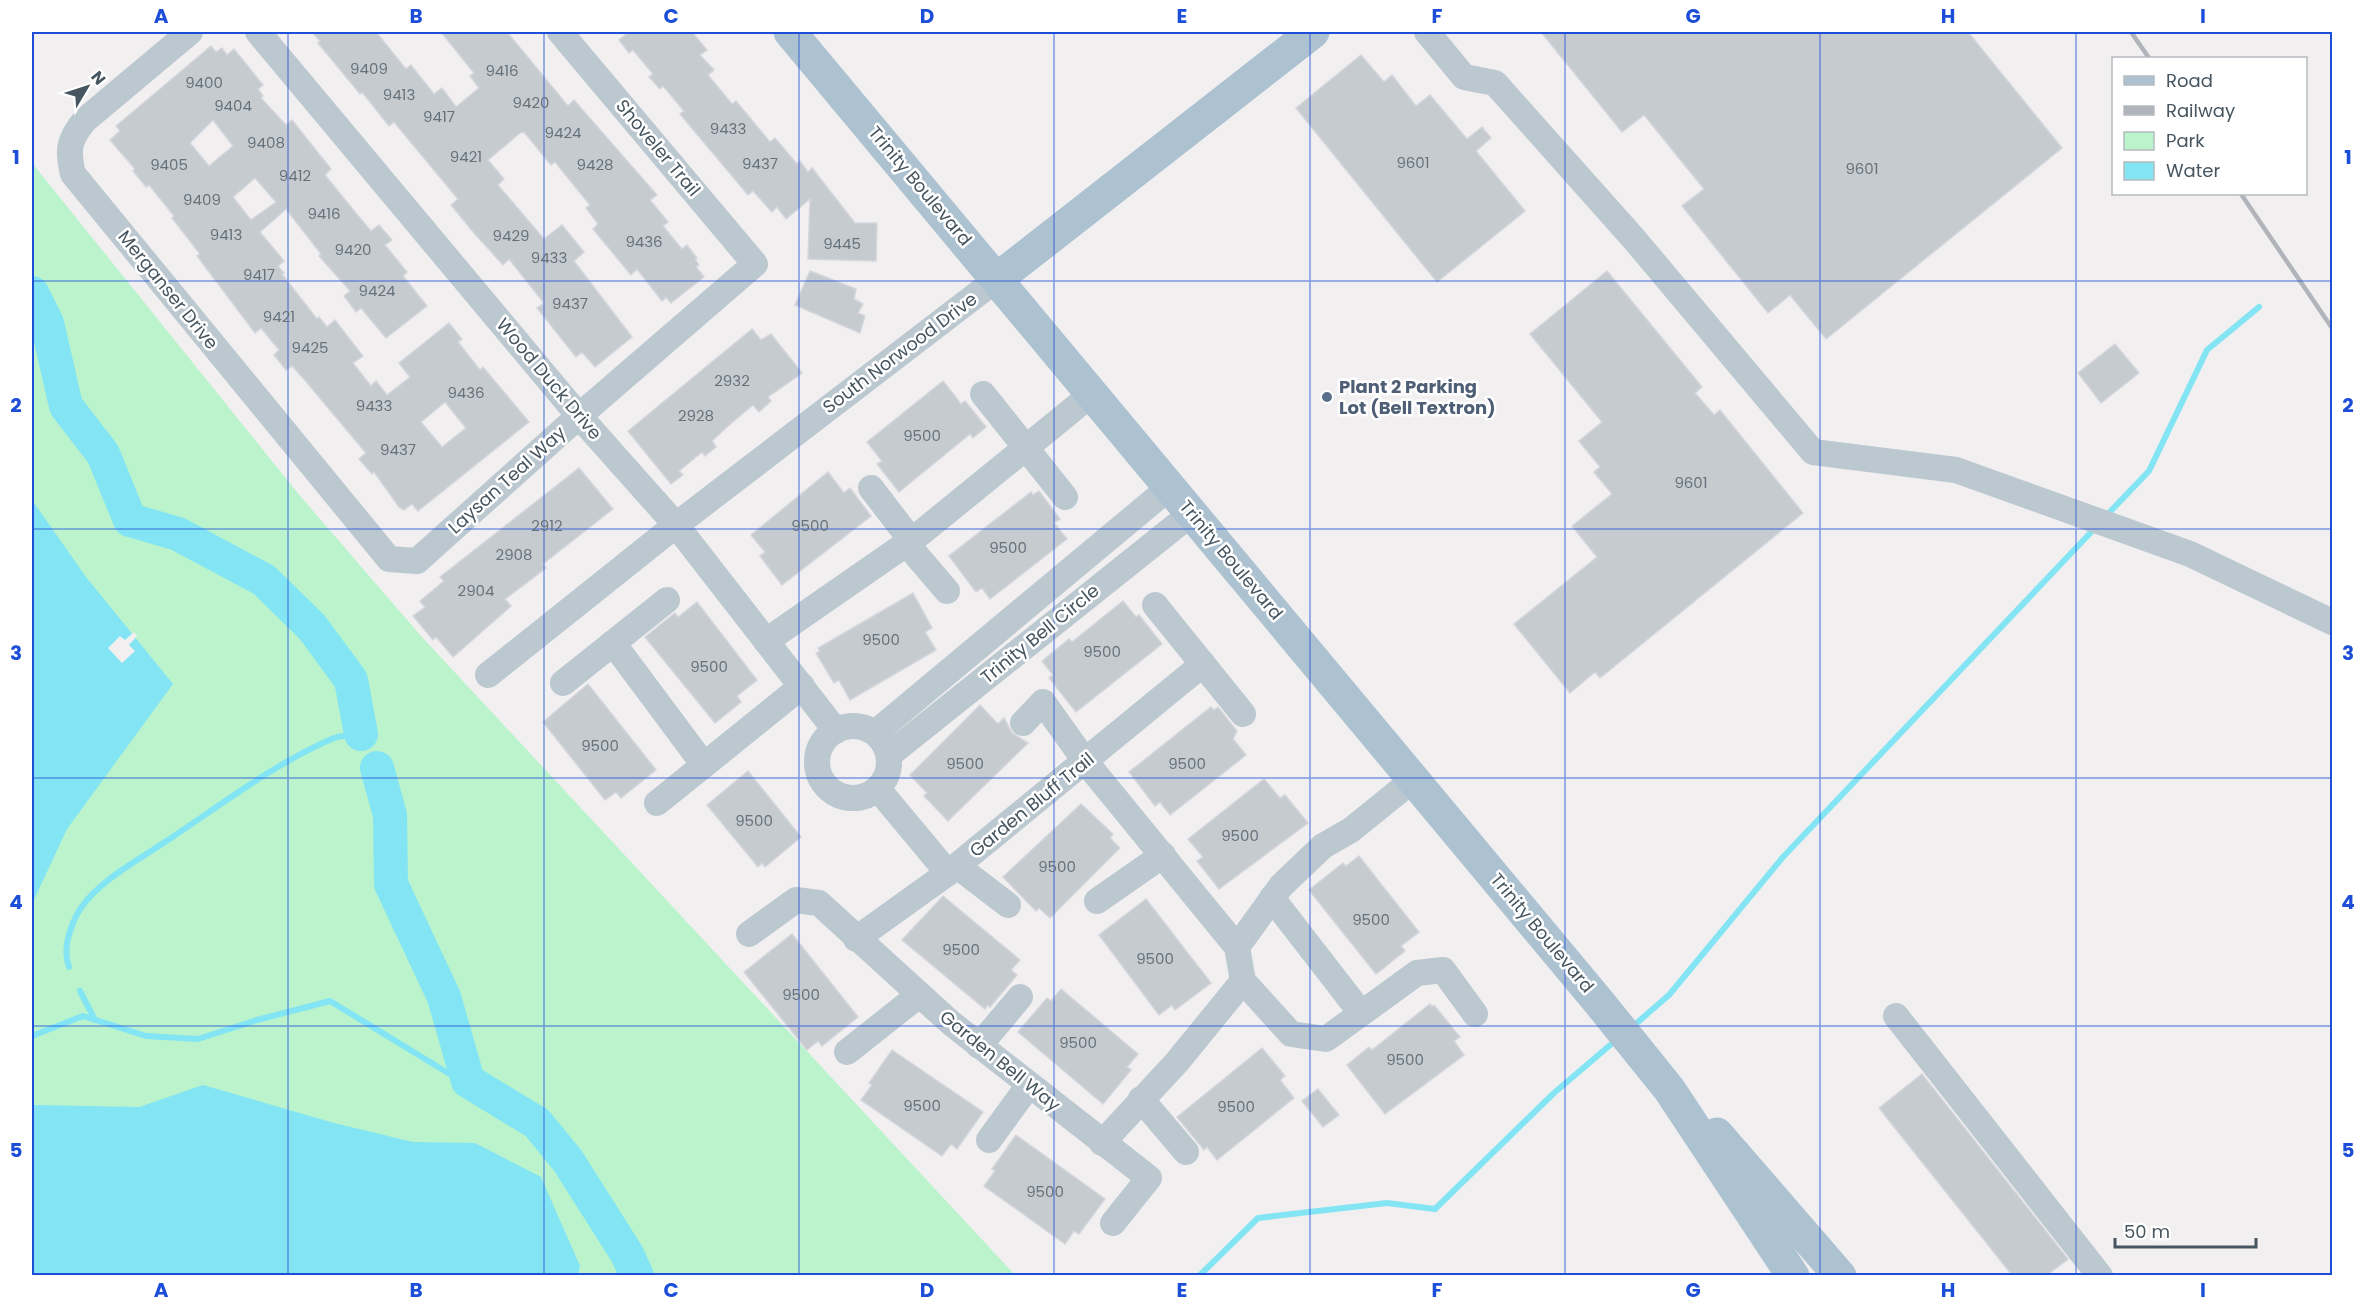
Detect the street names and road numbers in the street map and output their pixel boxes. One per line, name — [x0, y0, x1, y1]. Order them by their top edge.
street label: Shoveler Trail — [610, 94, 706, 201]
street label: Trinity Boulevard — [863, 121, 978, 251]
street label: Merganser Drive — [113, 225, 224, 354]
street label: South Norwood Drive — [817, 286, 982, 419]
street label: Wood Duck Drive — [491, 312, 608, 445]
street label: Laysan Teal Way — [443, 420, 571, 539]
street label: Trinity Boulevard — [1174, 495, 1289, 625]
street label: Trinity Bell Circle — [975, 578, 1104, 689]
street label: Garden Bluff Trail — [964, 747, 1099, 863]
street label: Trinity Boulevard — [1485, 868, 1600, 998]
street label: Garden Bell Way — [935, 1004, 1066, 1117]

